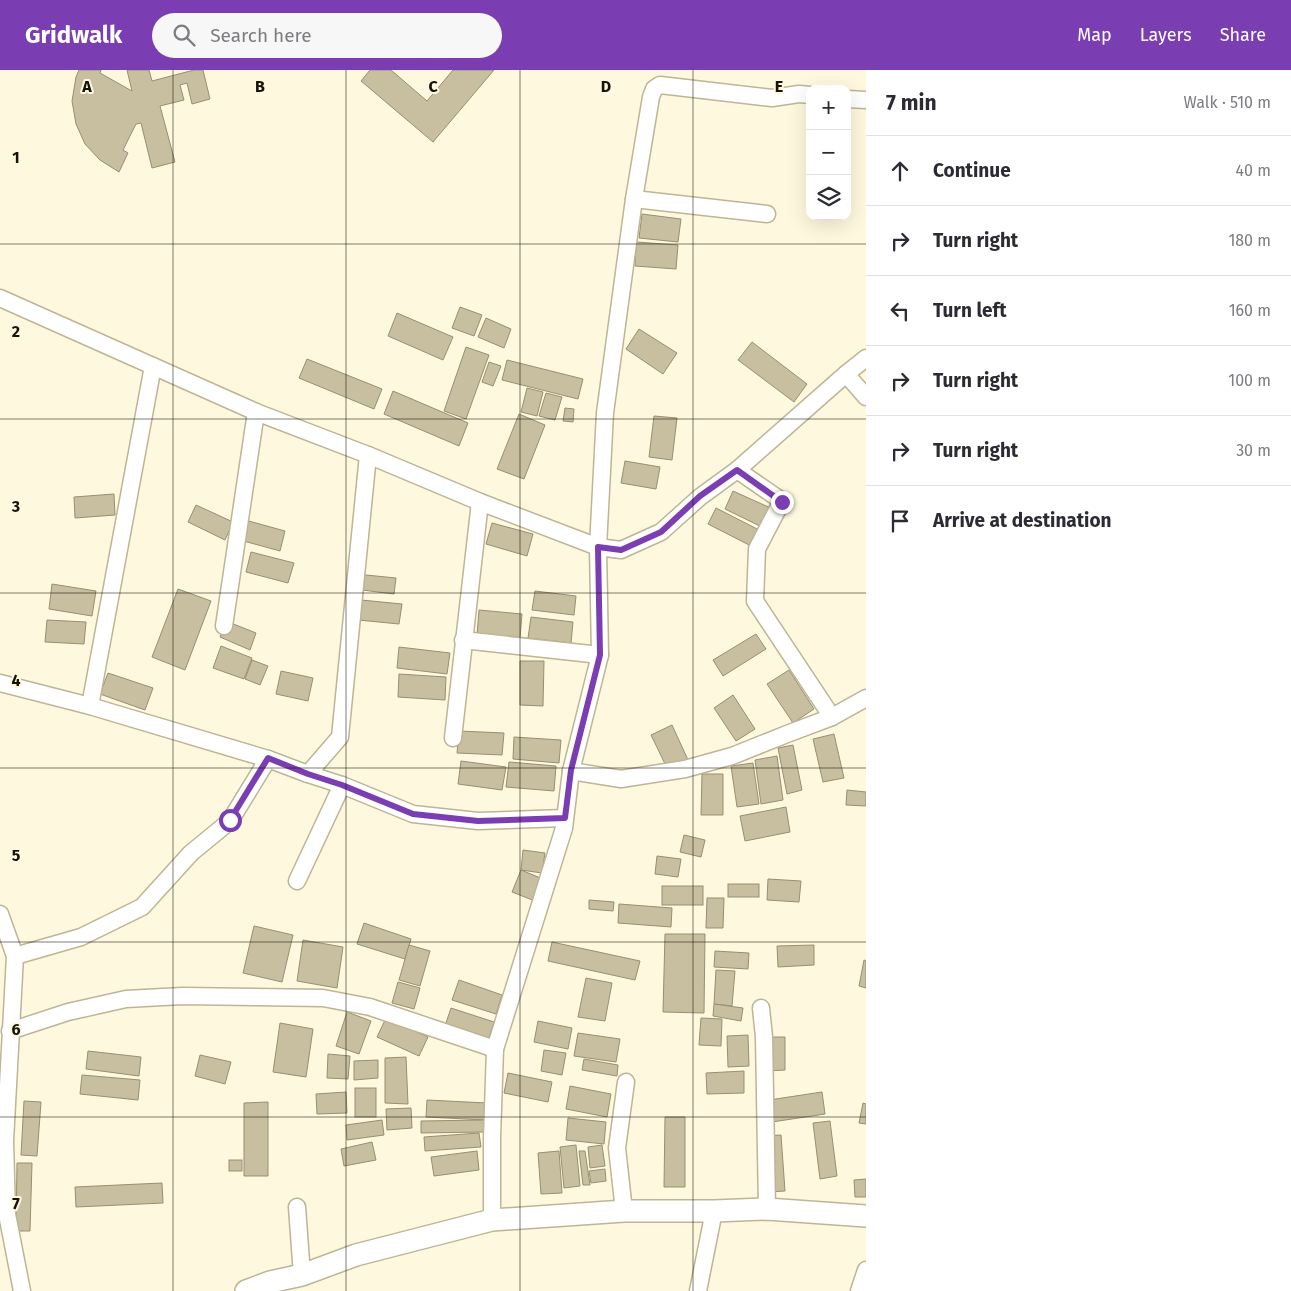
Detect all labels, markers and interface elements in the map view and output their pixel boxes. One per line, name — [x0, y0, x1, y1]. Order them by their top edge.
search box — [152, 13, 502, 58]
text: Gridwalk — [25, 21, 122, 49]
icon: search — [170, 21, 198, 49]
text: Search here — [210, 24, 312, 47]
text: Map — [1077, 24, 1112, 46]
text: Layers — [1140, 24, 1192, 46]
text: Share — [1220, 24, 1266, 46]
text: A — [81, 77, 92, 96]
text: B — [255, 77, 265, 96]
text: C — [428, 77, 438, 96]
text: D — [601, 77, 611, 96]
text: E — [775, 77, 783, 96]
map controls — [806, 85, 851, 220]
button: + — [806, 85, 851, 130]
text: 7 min — [886, 90, 937, 116]
text: Walk · 510 m — [1184, 93, 1271, 112]
button: − — [806, 130, 851, 175]
text: 1 — [12, 148, 20, 167]
icon: ahead — [886, 157, 914, 185]
text: Continue — [933, 159, 1011, 182]
text: 40 m — [1236, 161, 1271, 180]
button: layers — [806, 175, 851, 220]
icon: right — [886, 227, 914, 255]
text: Turn right — [933, 229, 1018, 252]
text: 180 m — [1228, 231, 1271, 250]
icon: left — [886, 297, 914, 325]
text: Turn left — [933, 299, 1007, 322]
text: 160 m — [1229, 301, 1271, 320]
text: 2 — [12, 322, 20, 341]
icon: right — [886, 367, 914, 395]
text: Turn right — [933, 369, 1018, 392]
text: 100 m — [1228, 371, 1271, 390]
icon: right — [886, 437, 914, 465]
text: Turn right — [933, 439, 1018, 462]
text: 30 m — [1236, 441, 1271, 460]
route end — [771, 491, 794, 514]
text: 3 — [11, 497, 20, 516]
icon: arrive — [886, 507, 914, 535]
text: Arrive at destination — [933, 509, 1112, 532]
text: 4 — [11, 671, 21, 690]
route start — [219, 809, 242, 832]
text: 5 — [12, 846, 21, 865]
text: 6 — [11, 1020, 21, 1039]
text: 7 — [12, 1194, 20, 1213]

